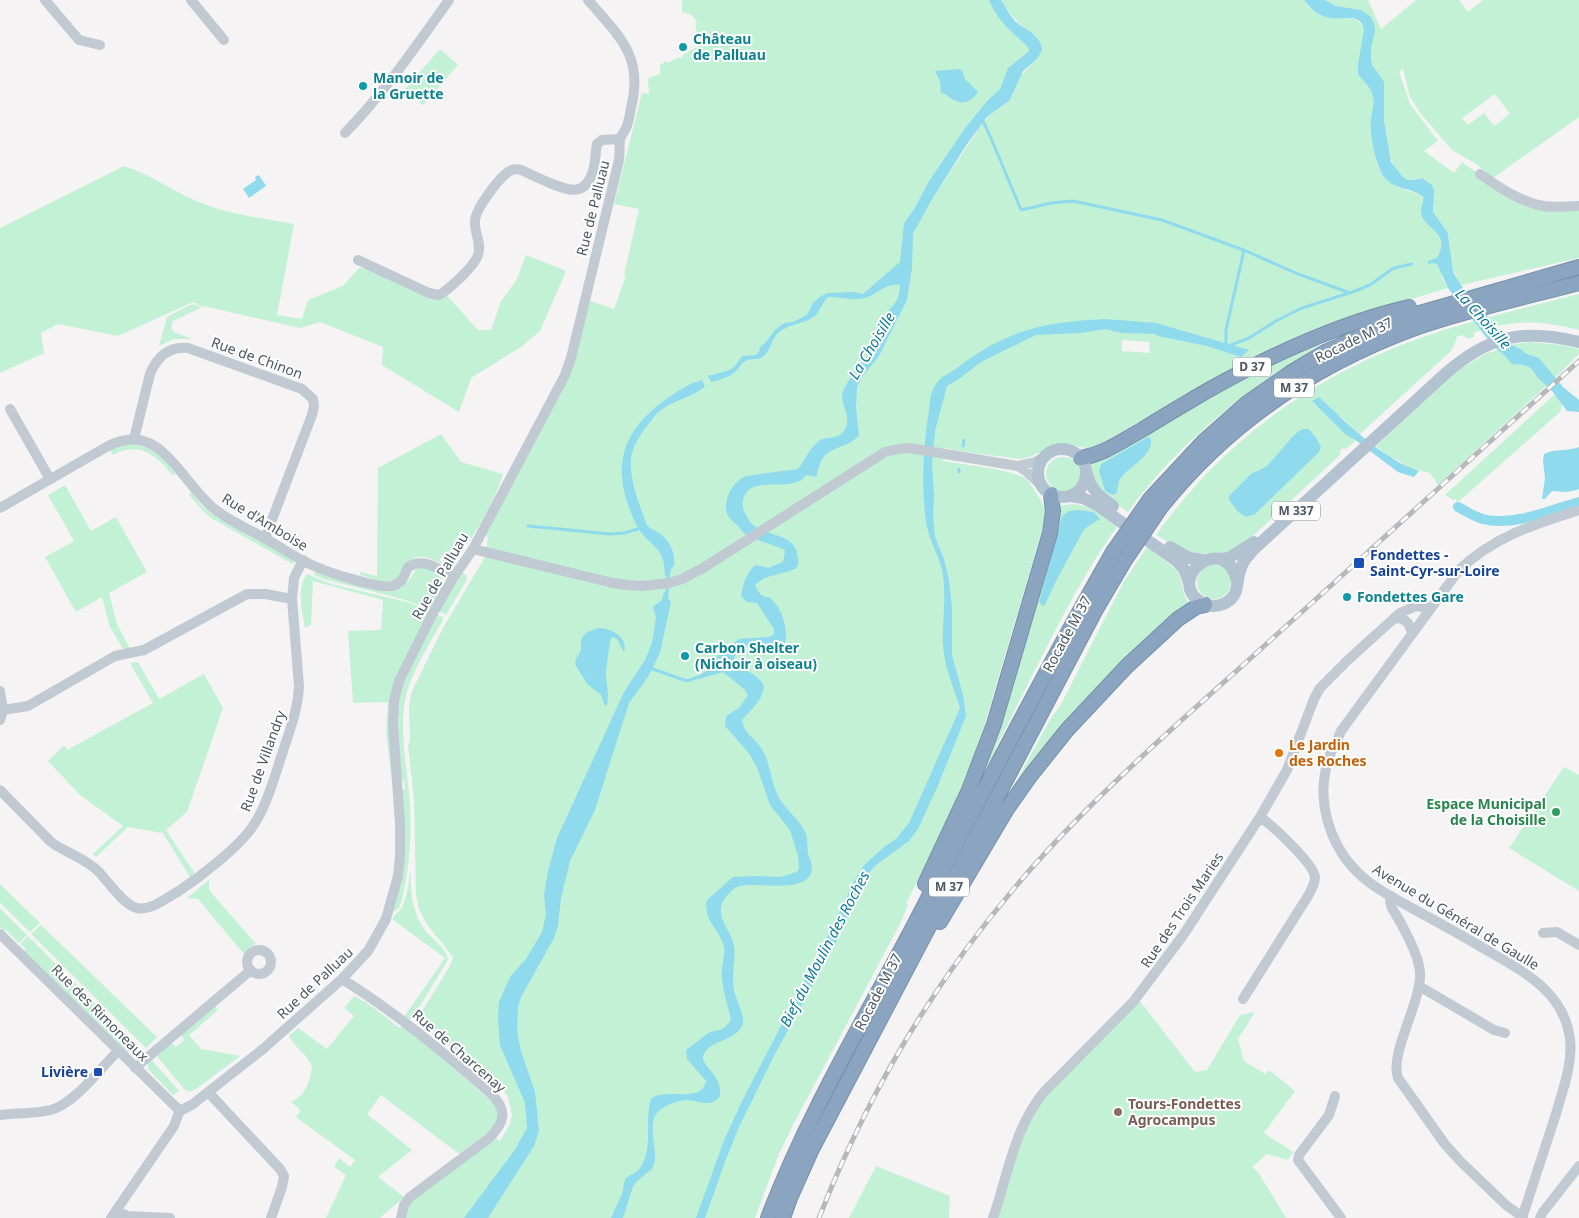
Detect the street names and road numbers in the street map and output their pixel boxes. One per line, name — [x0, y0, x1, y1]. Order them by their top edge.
street label: Rue de Palluau — [571, 158, 614, 258]
street label: Rocade M 37 — [1312, 313, 1396, 367]
street label: Rue de Chinon — [209, 332, 305, 383]
road number: D 37 — [1233, 358, 1271, 377]
road number: M 37 — [1274, 378, 1314, 398]
street label: Rue d'Amboise — [219, 488, 312, 555]
road number: M 337 — [1272, 502, 1320, 520]
street label: Rue de Palluau — [407, 529, 472, 623]
street label: Rocade M 37 — [1038, 592, 1095, 675]
street label: Rue de Villandry — [235, 707, 290, 814]
street label: Rue des Trois Maries — [1136, 848, 1227, 971]
street label: Avenue du Général de Gaulle — [1370, 859, 1543, 974]
road number: M 37 — [929, 878, 969, 896]
street label: Rue de Palluau — [272, 942, 357, 1023]
street label: Rocade M 37 — [849, 950, 906, 1033]
street label: Rue des Rimoneaux — [48, 960, 153, 1066]
street label: Rue de Charcenay — [409, 1005, 511, 1097]

